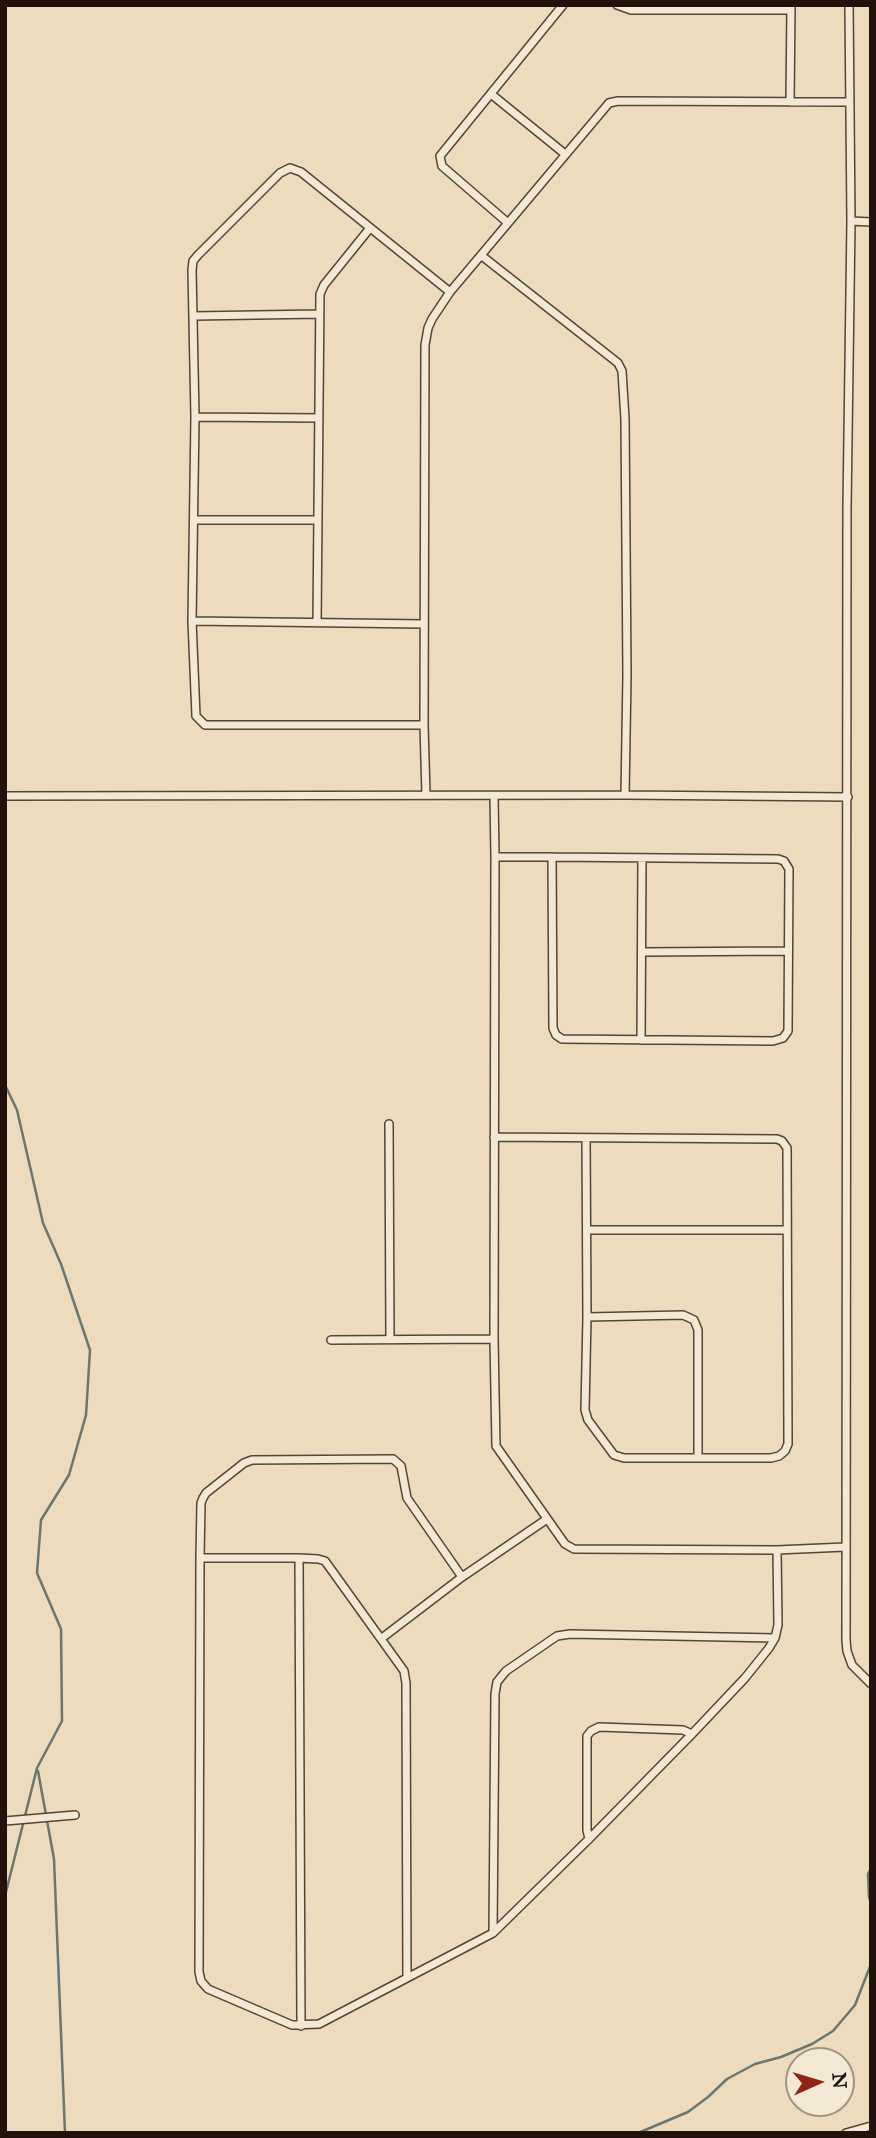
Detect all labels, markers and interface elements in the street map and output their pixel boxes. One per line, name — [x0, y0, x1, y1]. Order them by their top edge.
north arrow — [785, 2047, 855, 2117]
text: N — [827, 2072, 851, 2089]

